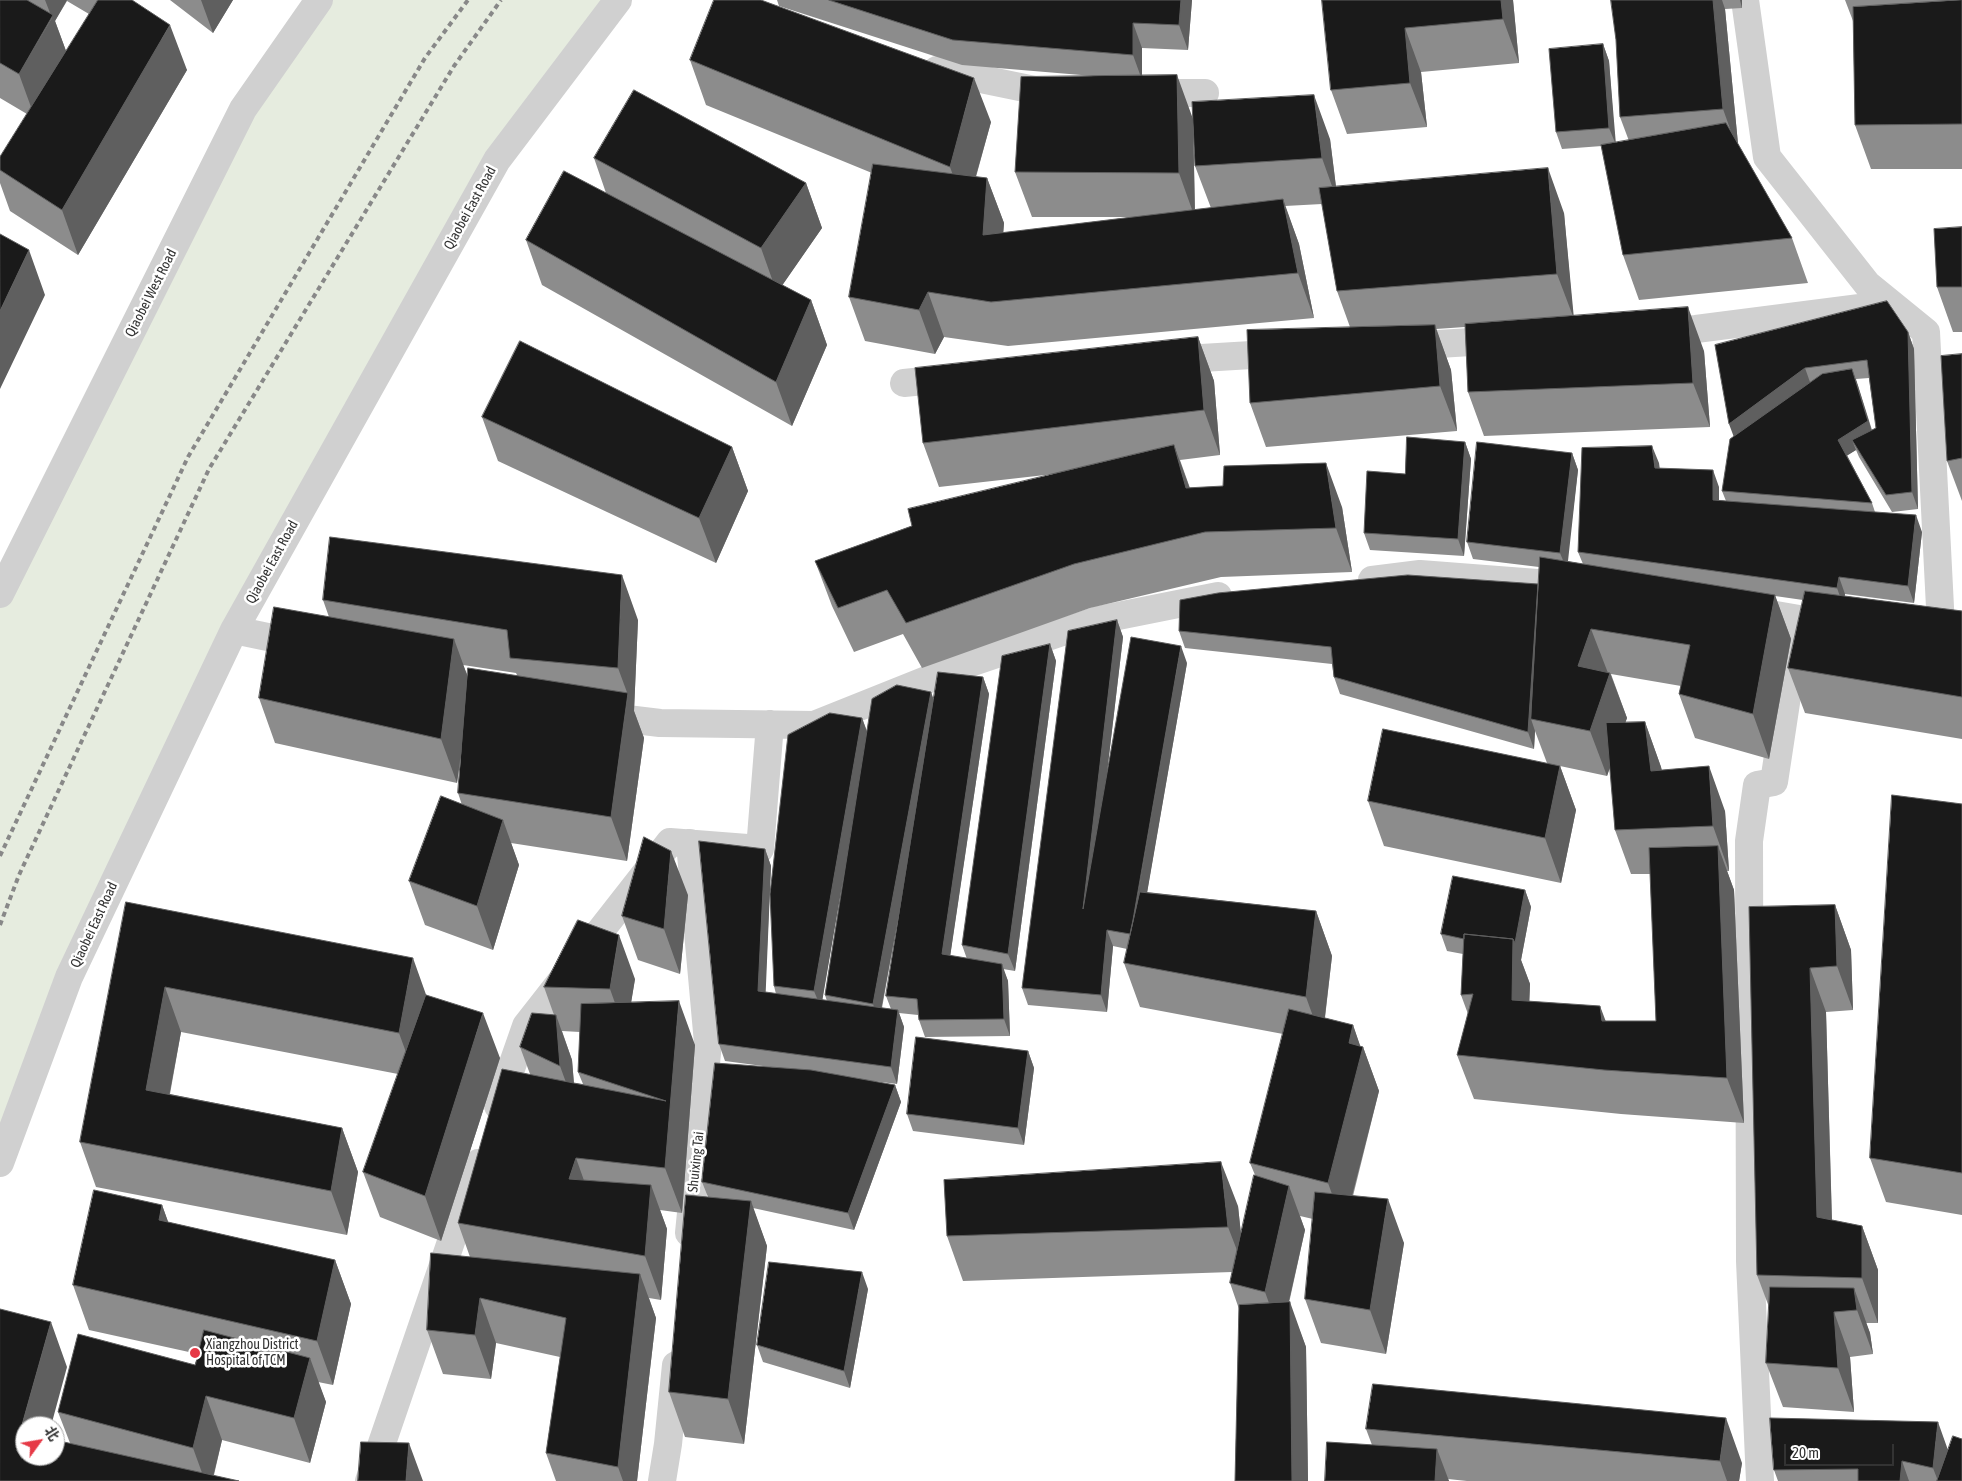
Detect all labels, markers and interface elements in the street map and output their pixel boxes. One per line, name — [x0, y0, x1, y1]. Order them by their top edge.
street label: Qiaobei East Road — [440, 163, 500, 253]
street label: Qiaobei West Road — [122, 246, 180, 340]
street label: Qiaobei East Road — [242, 517, 302, 607]
street label: Qiaobei East Road — [67, 879, 121, 971]
street label: Shuixing Tai — [684, 1131, 708, 1193]
place label: Xiangzhou District Hospital of TCM — [206, 1337, 299, 1370]
marker: Xiangzhou District Hospital of TCM — [188, 1346, 202, 1360]
north arrow — [15, 1416, 65, 1466]
text: 北 — [41, 1423, 62, 1444]
scale bar — [1787, 1434, 1897, 1466]
text: 20 m — [1792, 1444, 1819, 1461]

